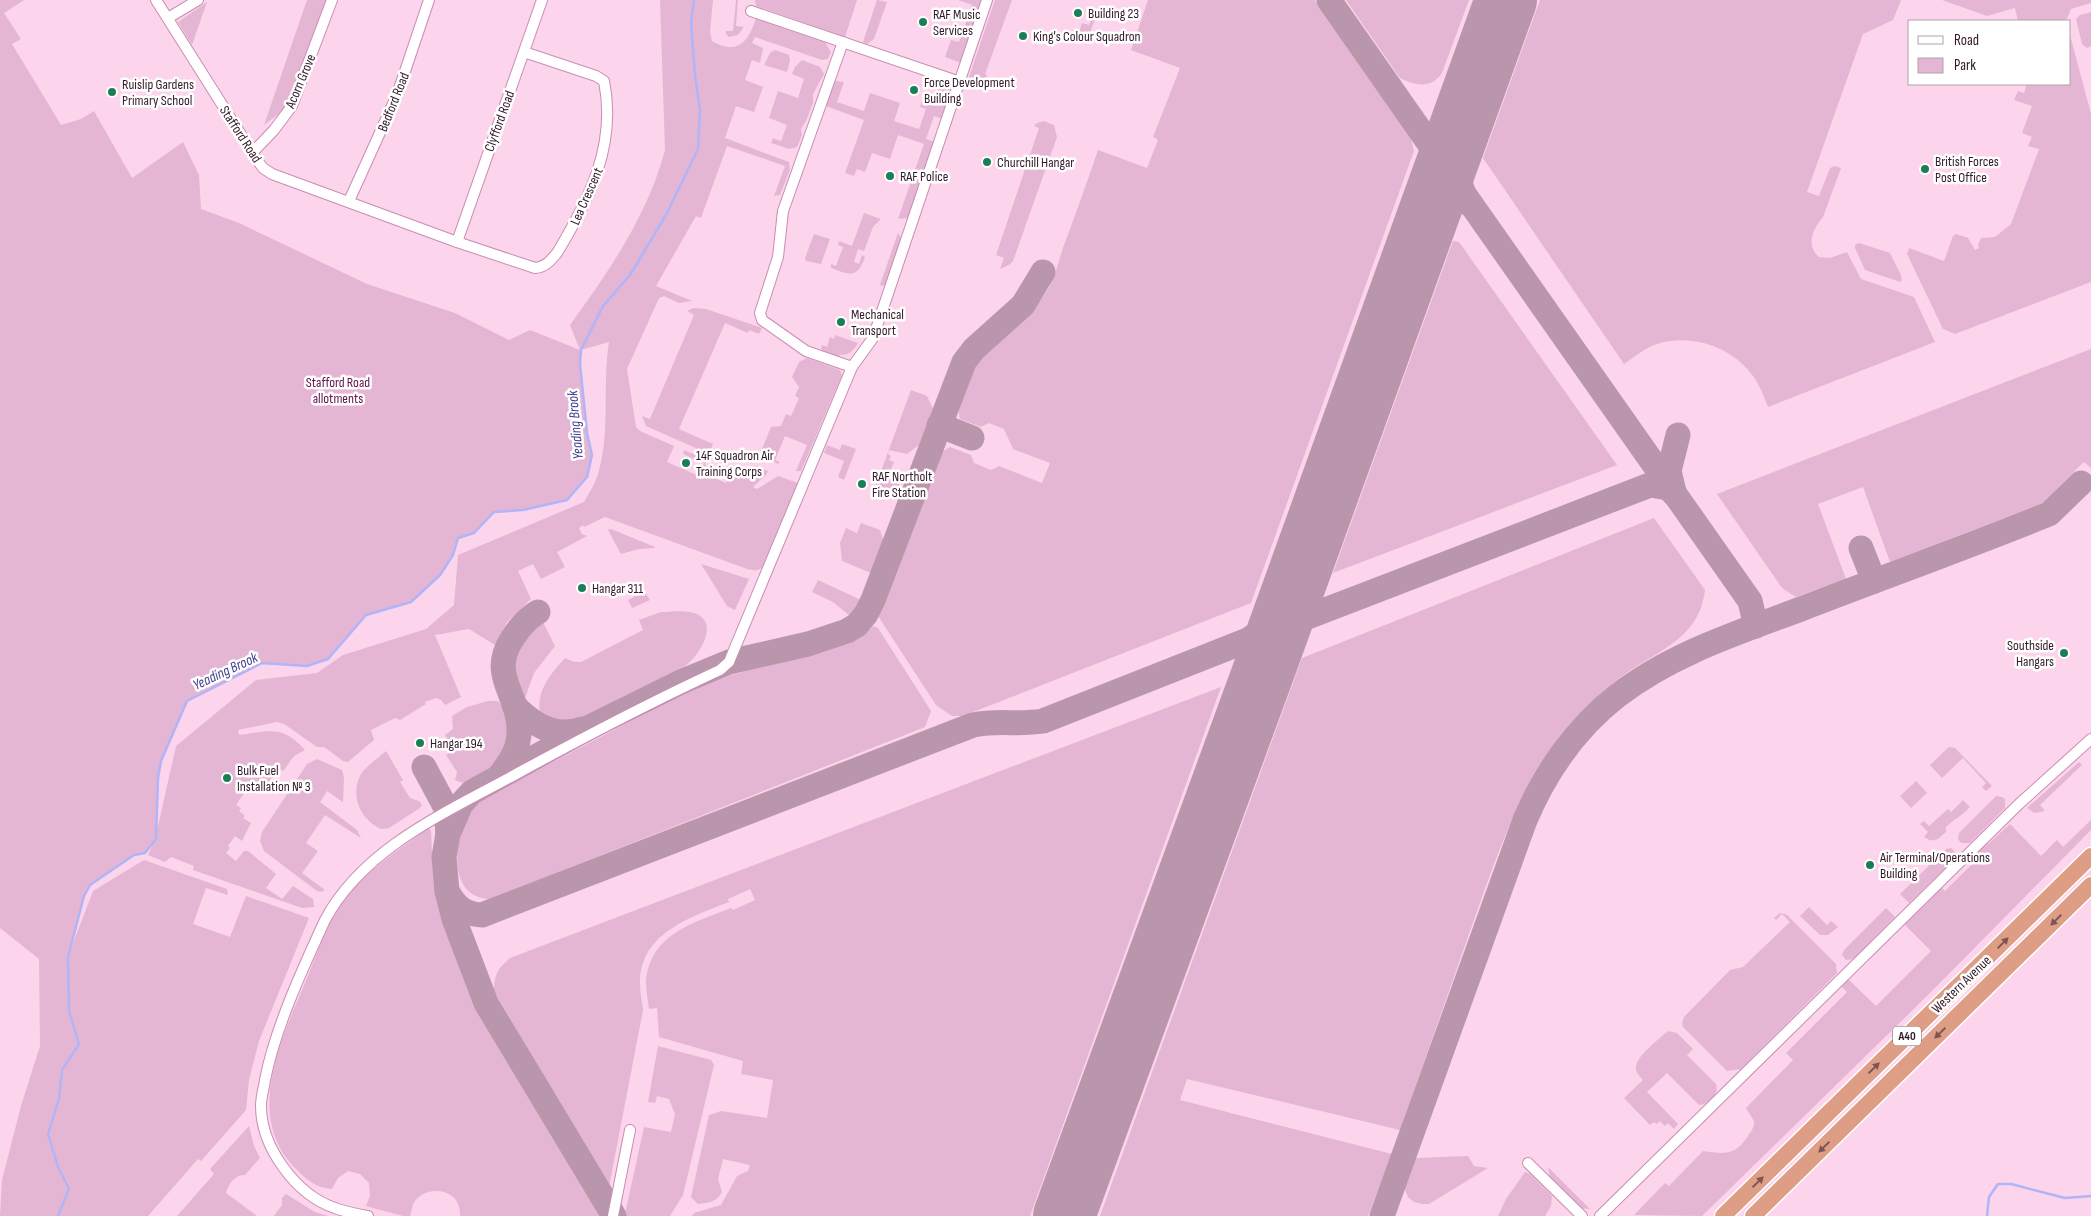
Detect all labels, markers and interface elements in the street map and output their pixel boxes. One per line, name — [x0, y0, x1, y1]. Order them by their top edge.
place label: Building 23 — [1088, 5, 1139, 22]
place label: RAF Music Services — [933, 6, 981, 39]
marker: Building 23 — [1072, 7, 1084, 19]
marker: RAF Music Services — [917, 16, 929, 28]
legend — [1908, 20, 2071, 85]
place label: King's Colour Squadron — [1033, 28, 1140, 45]
marker: King's Colour Squadron — [1017, 30, 1029, 42]
text: Road — [1954, 31, 1979, 50]
street label: Acorn Grove — [281, 52, 319, 112]
text: Park — [1954, 56, 1976, 75]
street label: Bedford Road — [374, 70, 413, 134]
place label: Force Development Building — [924, 74, 1015, 107]
place label: Ruislip Gardens Primary School — [122, 76, 194, 109]
marker: Force Development Building — [908, 84, 920, 96]
marker: Ruislip Gardens Primary School — [106, 86, 118, 98]
street label: Clyfford Road — [481, 88, 518, 154]
street label: Stafford Road — [216, 103, 265, 166]
place label: British Forces Post Office — [1935, 153, 1999, 186]
place label: Churchill Hangar — [997, 154, 1074, 171]
marker: Churchill Hangar — [981, 156, 993, 168]
marker: British Forces Post Office — [1919, 163, 1931, 175]
street label: Lea Crescent — [566, 165, 607, 228]
place label: RAF Police — [900, 168, 948, 185]
marker: RAF Police — [884, 170, 896, 182]
place label: Mechanical Transport — [851, 306, 904, 339]
marker: Mechanical Transport — [835, 316, 847, 328]
park label: Stafford Road allotments — [306, 374, 370, 407]
water label: Yeading Brook — [563, 389, 588, 460]
place label: 14F Squadron Air Training Corps — [696, 447, 774, 480]
marker: 14F Squadron Air Training Corps — [680, 457, 692, 469]
place label: RAF Northolt Fire Station — [872, 468, 932, 501]
marker: RAF Northolt Fire Station — [856, 478, 868, 490]
place label: Hangar 311 — [592, 580, 643, 597]
marker: Hangar 311 — [576, 582, 588, 594]
place label: Southside Hangars — [2007, 637, 2054, 670]
marker: Southside Hangars — [2058, 647, 2070, 659]
water label: Yeading Brook — [190, 648, 261, 695]
place label: Hangar 194 — [430, 735, 483, 752]
marker: Hangar 194 — [414, 737, 426, 749]
place label: Bulk Fuel Installation № 3 — [237, 762, 311, 795]
marker: Bulk Fuel Installation № 3 — [221, 772, 233, 784]
place label: Air Terminal/Operations Building — [1879, 849, 1990, 882]
marker: Air Terminal/Operations Building — [1864, 859, 1876, 871]
one-way arrow — [2051, 913, 2063, 925]
one-way arrow — [1997, 937, 2009, 949]
street label: Western Avenue — [1928, 952, 1995, 1017]
road number: A40 — [1893, 1026, 1921, 1046]
one-way arrow — [1934, 1027, 1946, 1039]
one-way arrow — [1868, 1063, 1880, 1075]
one-way arrow — [1818, 1141, 1830, 1153]
one-way arrow — [1751, 1176, 1763, 1188]

